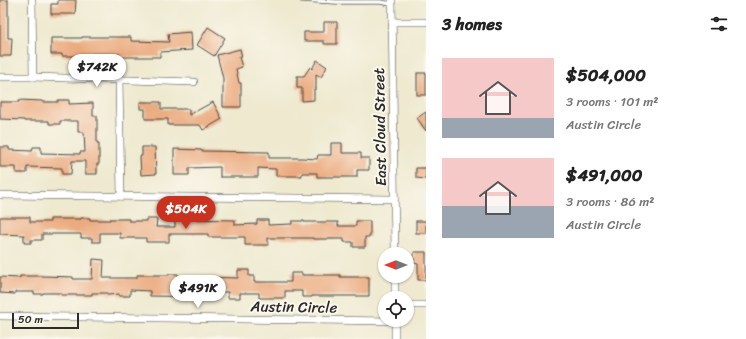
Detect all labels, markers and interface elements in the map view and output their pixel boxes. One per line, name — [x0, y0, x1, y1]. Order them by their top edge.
text: 3 homes — [442, 9, 502, 39]
icon: filters — [708, 13, 730, 35]
pin: $742K — [69, 54, 125, 88]
text: $742K — [77, 55, 117, 78]
text: $504,000 — [566, 60, 646, 90]
street label: East Cloud Street — [366, 67, 394, 186]
icon: home — [474, 74, 522, 122]
text: 3 rooms · 101 m² — [566, 90, 658, 113]
text: Austin Circle — [566, 113, 641, 136]
text: $491,000 — [566, 160, 643, 190]
icon: home — [474, 174, 522, 222]
text: 3 rooms · 86 m² — [566, 190, 654, 213]
pin: $504K — [158, 196, 214, 230]
text: $504K — [166, 197, 206, 220]
text: Austin Circle — [566, 213, 641, 236]
north arrow — [378, 247, 414, 283]
map controls — [378, 247, 414, 327]
pin: $491K — [170, 275, 226, 309]
text: $491K — [179, 276, 217, 299]
button: locate — [378, 291, 414, 327]
street label: Austin Circle — [249, 293, 338, 321]
text: 50 m — [18, 310, 43, 329]
scale bar — [12, 311, 79, 330]

